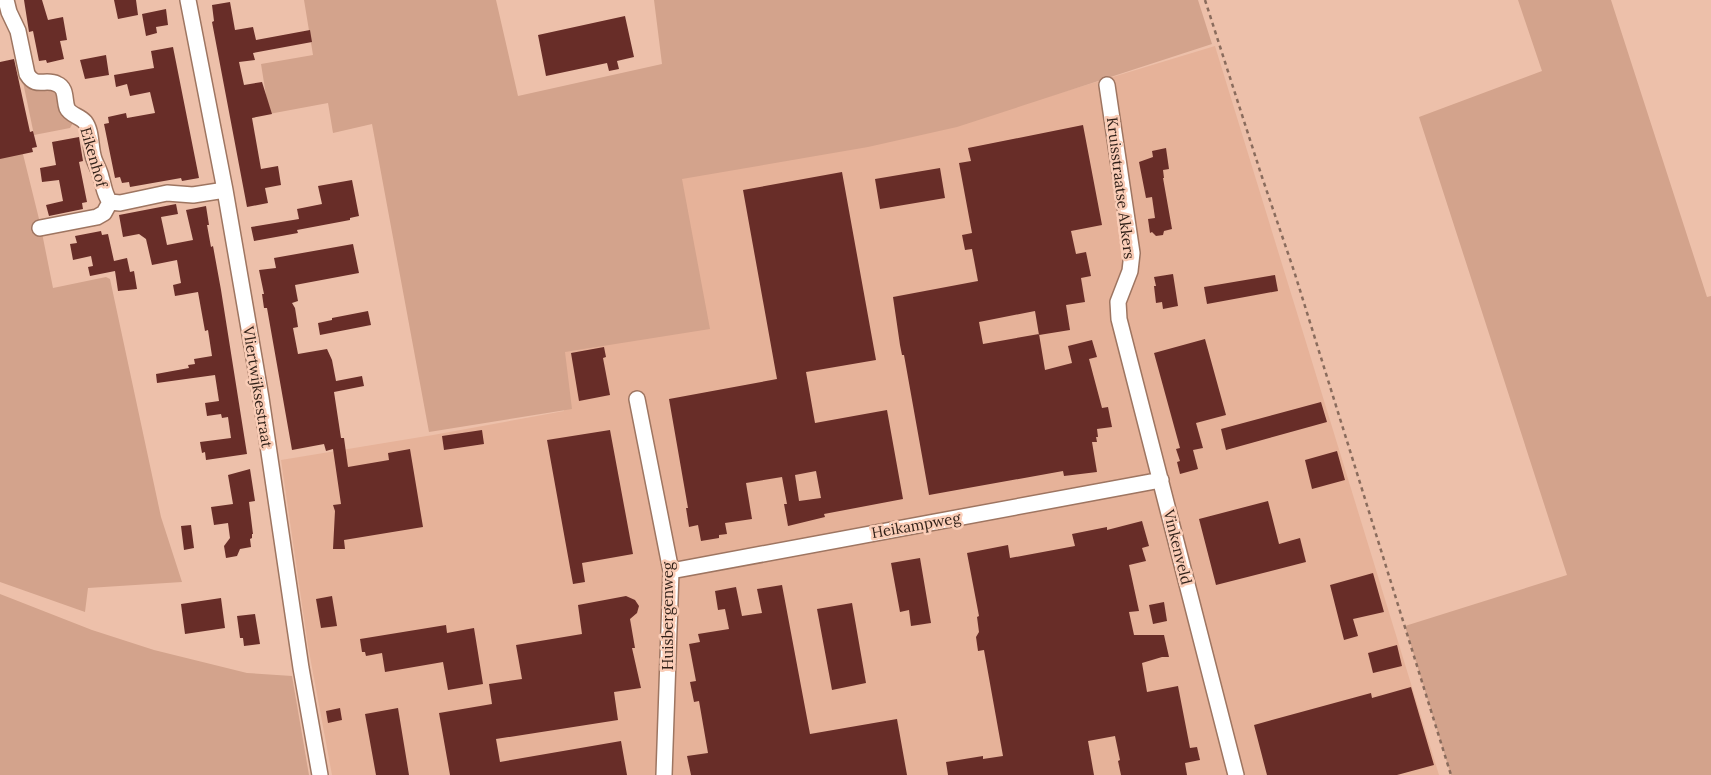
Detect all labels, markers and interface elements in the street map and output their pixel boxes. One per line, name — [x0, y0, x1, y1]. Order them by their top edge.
street label: Kruisstraatse Akkers — [1103, 116, 1139, 260]
street label: Eikenhof — [76, 125, 112, 190]
street label: Vliertwijksestraat — [239, 324, 277, 449]
street label: Vinkenveld — [1159, 507, 1196, 586]
street label: Heikampweg — [870, 508, 963, 542]
street label: Huisbergenweg — [658, 561, 677, 670]

